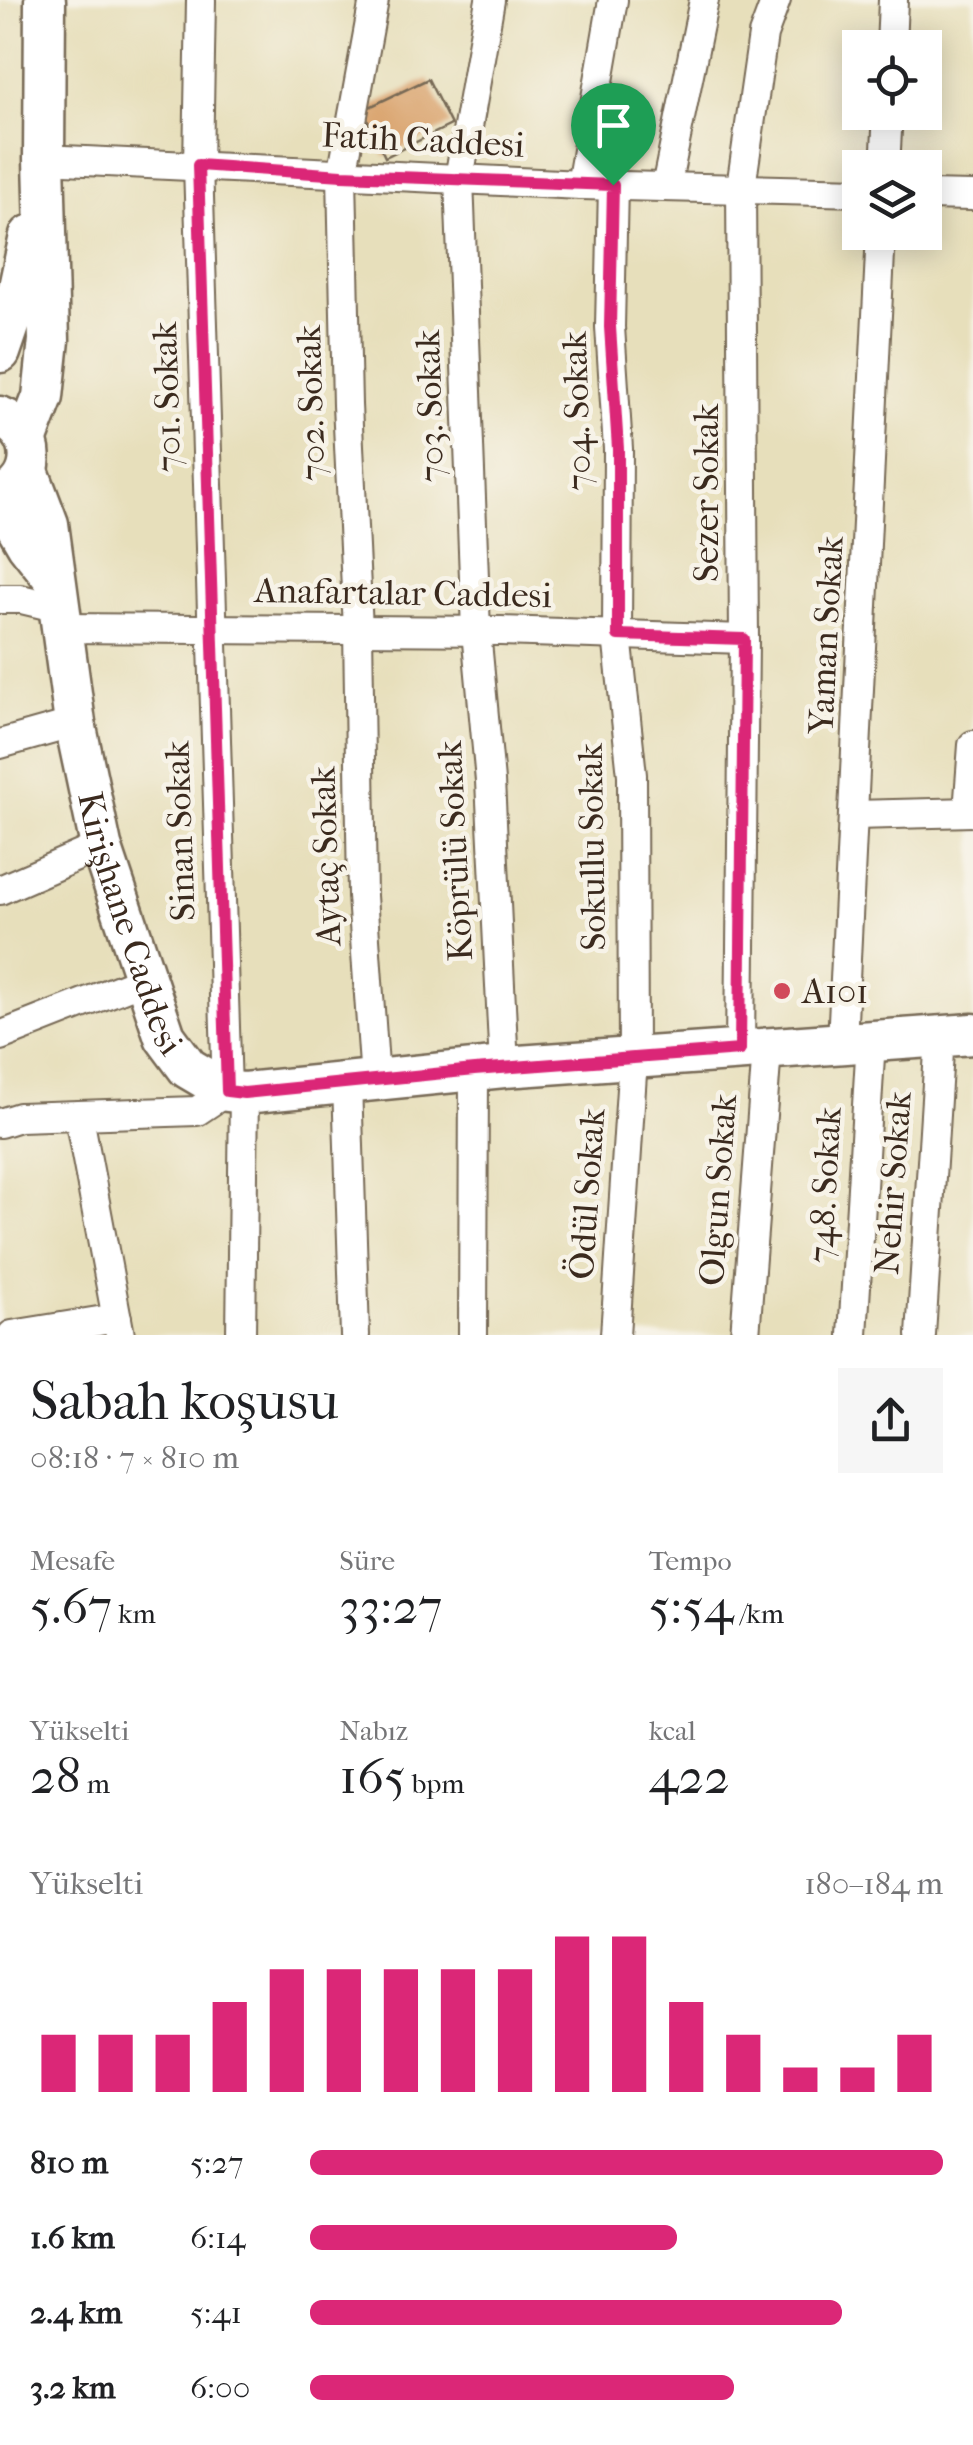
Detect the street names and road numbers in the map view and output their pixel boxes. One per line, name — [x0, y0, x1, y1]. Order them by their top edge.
street label: Fatih Caddesi — [320, 114, 526, 166]
street label: 701. Sokak — [144, 320, 190, 473]
street label: 702. Sokak — [288, 323, 334, 482]
street label: 703. Sokak — [407, 328, 453, 483]
street label: 704. Sokak — [554, 330, 600, 491]
street label: Sezer Sokak — [686, 403, 727, 582]
street label: Yaman Sokak — [800, 534, 852, 736]
street label: Anafartalar Caddesi — [252, 570, 552, 616]
street label: Sinan Sokak — [156, 739, 204, 922]
street label: Köprülü Sokak — [429, 739, 481, 962]
street label: Sokullu Sokak — [570, 742, 614, 951]
street label: Aytaç Sokak — [302, 765, 350, 948]
street label: Kirişhane Caddesi — [70, 788, 192, 1063]
street label: Nehir Sokak — [866, 1089, 920, 1276]
street label: Olgun Sokak — [691, 1092, 745, 1287]
street label: 748. Sokak — [800, 1105, 850, 1264]
street label: Ödül Sokak — [561, 1106, 613, 1281]

